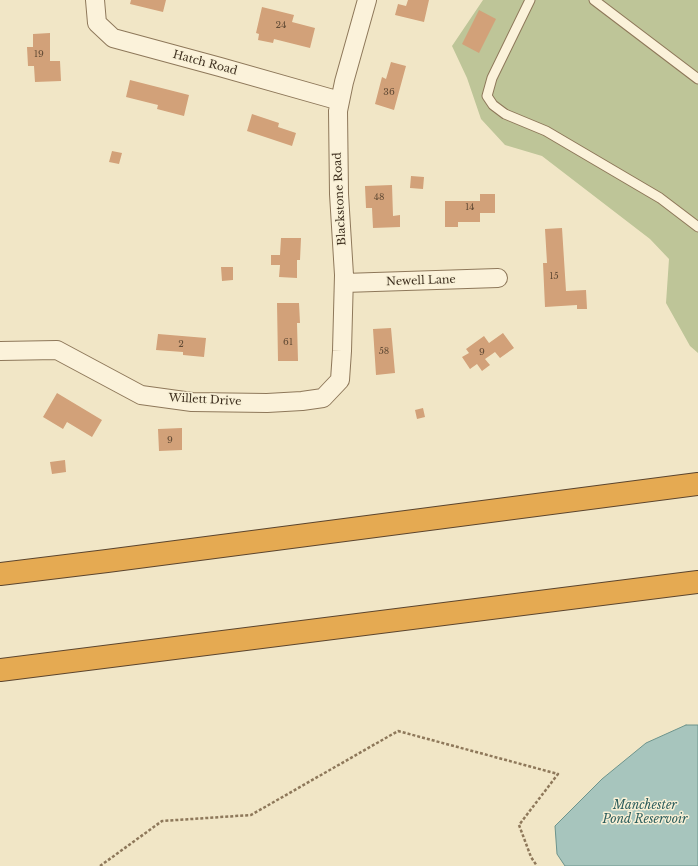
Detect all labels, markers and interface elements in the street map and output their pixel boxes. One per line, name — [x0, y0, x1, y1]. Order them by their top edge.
house number: 24 — [276, 20, 286, 30]
street label: Hatch Road — [171, 48, 239, 78]
house number: 19 — [34, 49, 44, 59]
house number: 36 — [383, 87, 395, 97]
street label: Blackstone Road — [331, 152, 349, 246]
house number: 48 — [374, 192, 384, 202]
house number: 14 — [465, 202, 475, 212]
house number: 15 — [549, 271, 559, 281]
street label: Newell Lane — [386, 273, 456, 289]
house number: 61 — [283, 337, 293, 347]
house number: 2 — [178, 339, 184, 349]
house number: 58 — [379, 346, 389, 356]
house number: 9 — [479, 347, 485, 357]
street label: Willett Drive — [168, 391, 242, 409]
house number: 9 — [167, 435, 173, 445]
water label: Manchester Pond Reservoir — [602, 799, 688, 827]

